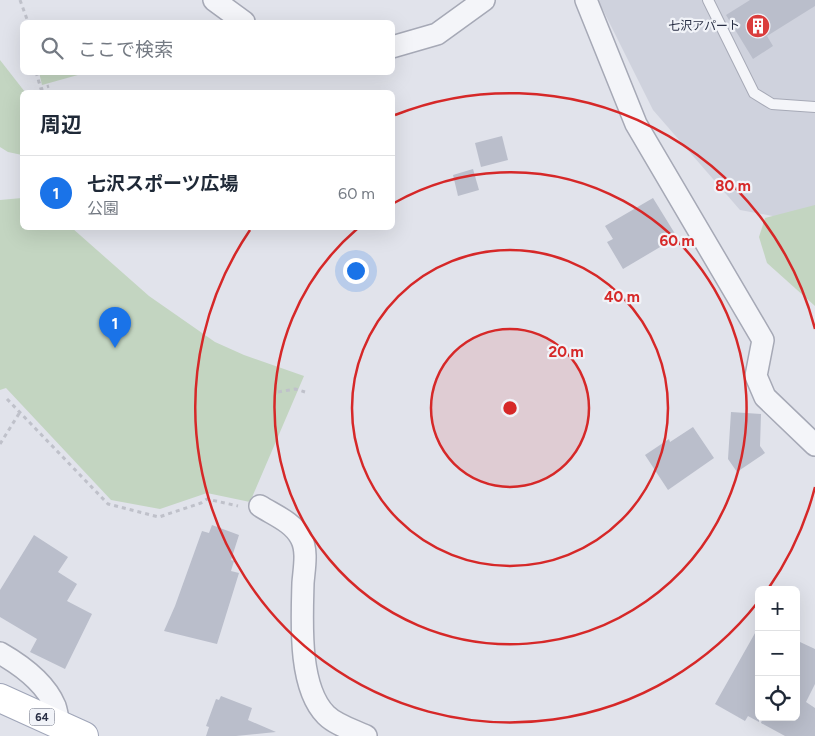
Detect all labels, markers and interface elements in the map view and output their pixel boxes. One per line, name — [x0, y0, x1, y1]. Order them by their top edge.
building icon: 七沢アパート — [745, 13, 771, 39]
place label: 七沢アパート — [668, 19, 740, 33]
search box — [20, 20, 395, 75]
icon: search — [38, 34, 66, 62]
text: ここで検索 — [78, 38, 173, 61]
text: 周辺 — [40, 112, 82, 137]
text: 七沢スポーツ広場 — [87, 172, 239, 195]
text: 80 m — [715, 177, 751, 195]
text: 1 — [53, 184, 59, 203]
text: 60 m — [338, 184, 375, 203]
text: 公園 — [87, 199, 119, 218]
text: 60 m — [659, 232, 695, 250]
your location — [343, 258, 369, 284]
text: 40 m — [604, 288, 640, 306]
pin: 1 — [99, 307, 131, 348]
text: 20 m — [548, 343, 584, 361]
centre of rings — [501, 399, 519, 417]
map controls — [755, 586, 800, 721]
button: + — [755, 586, 800, 631]
button: − — [755, 631, 800, 676]
button: locate — [755, 676, 800, 721]
road number: 64 — [30, 709, 54, 726]

